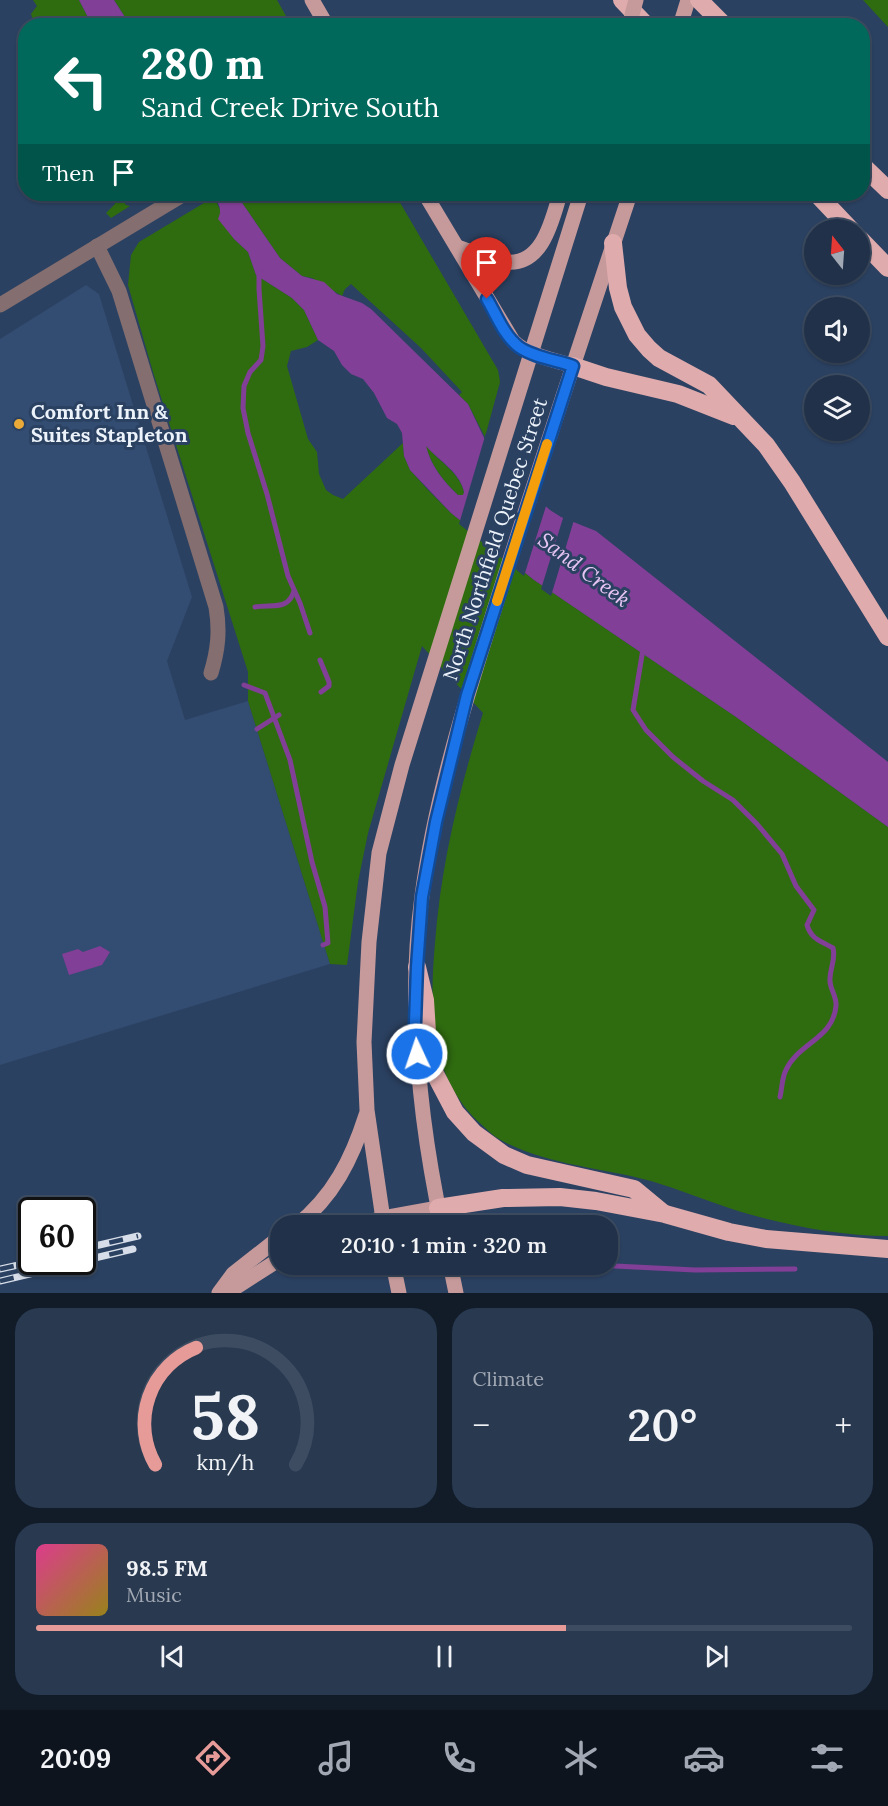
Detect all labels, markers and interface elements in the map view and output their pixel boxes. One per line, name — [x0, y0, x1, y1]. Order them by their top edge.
text: 280 m — [141, 37, 264, 91]
icon: left — [42, 42, 120, 120]
text: Sand Creek Drive South — [141, 90, 439, 124]
icon: arrive — [107, 156, 140, 189]
text: Then — [42, 159, 95, 187]
north arrow — [804, 219, 870, 285]
map controls — [804, 219, 870, 441]
pin — [461, 237, 512, 299]
icon: arrive — [470, 246, 503, 279]
button: sound — [804, 297, 870, 363]
button: layers — [804, 375, 870, 441]
street label: North Northfield Quebec Street — [437, 394, 552, 683]
place label: Comfort Inn & Suites Stapleton — [31, 399, 188, 447]
marker: Comfort Inn & Suites Stapleton — [12, 417, 26, 431]
water label: Sand Creek — [533, 526, 636, 613]
position arrow — [385, 1022, 449, 1086]
speed limit sign: 60 — [18, 1197, 96, 1275]
text: 20:10 · 1 min · 320 m — [341, 1231, 547, 1259]
text: Climate — [473, 1366, 544, 1391]
text: 58 — [191, 1376, 260, 1456]
text: 20° — [627, 1396, 697, 1453]
text: − — [473, 1404, 490, 1446]
text: + — [834, 1404, 852, 1446]
text: km/h — [197, 1448, 255, 1476]
text: 98.5 FM — [126, 1554, 208, 1582]
text: Music — [126, 1582, 182, 1607]
icon: previous — [156, 1640, 189, 1673]
icon: pause — [428, 1640, 461, 1673]
icon: next — [700, 1640, 733, 1673]
icon: directions — [192, 1737, 234, 1779]
icon: music — [315, 1737, 357, 1779]
icon: phone — [438, 1737, 480, 1779]
icon: climate — [560, 1737, 602, 1779]
icon: car — [683, 1737, 725, 1779]
icon: filters — [806, 1737, 848, 1779]
text: 20:09 — [40, 1741, 111, 1775]

